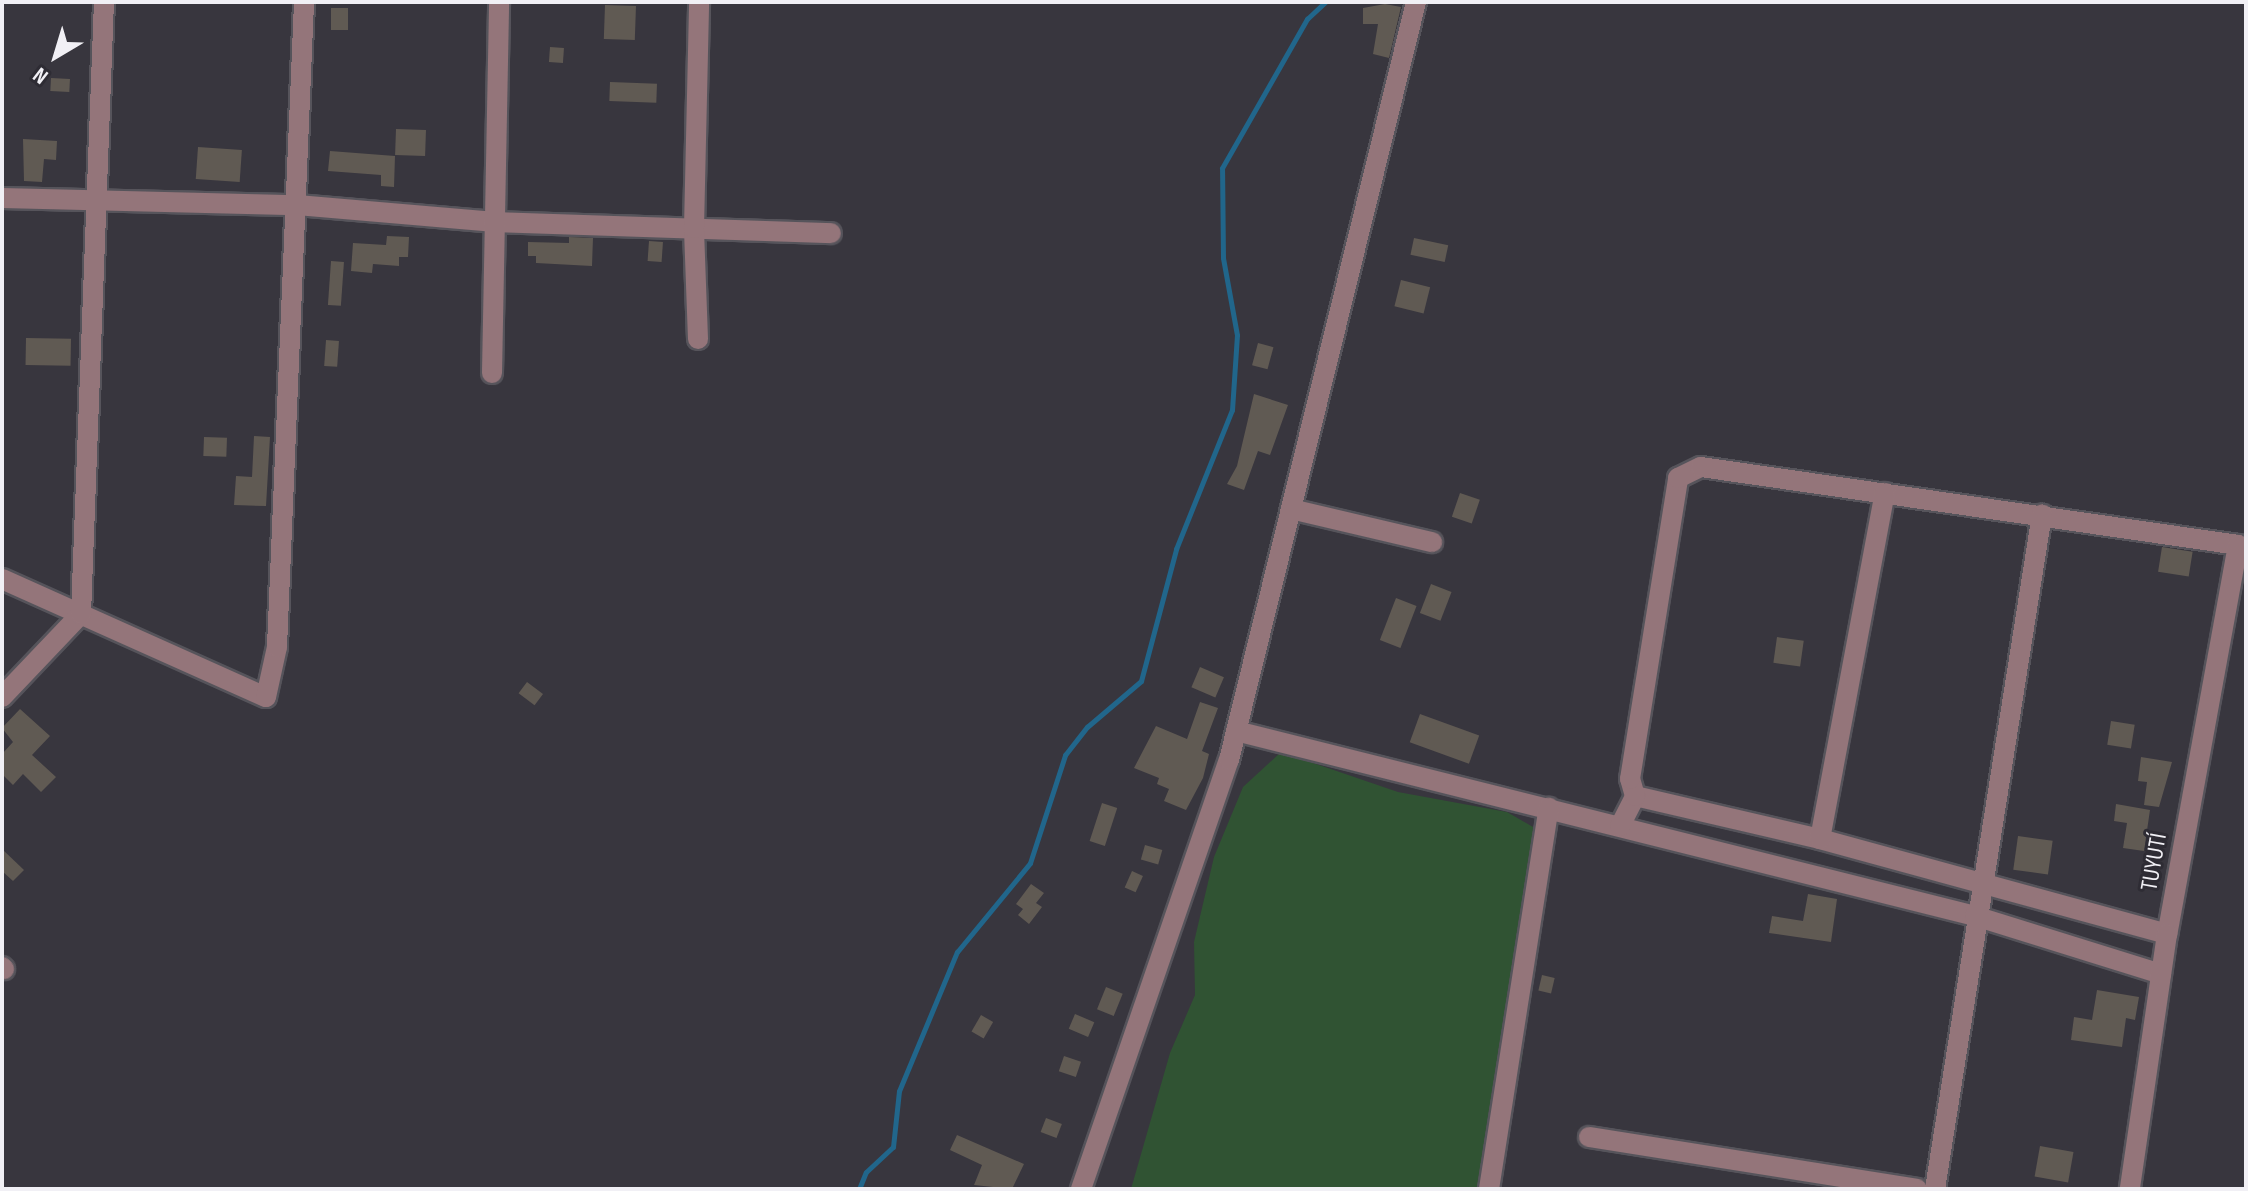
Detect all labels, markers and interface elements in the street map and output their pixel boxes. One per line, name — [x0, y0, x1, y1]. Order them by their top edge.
north arrow — [16, 16, 96, 96]
text: N — [28, 61, 54, 90]
street label: TUYUTÍ — [2135, 831, 2173, 893]

